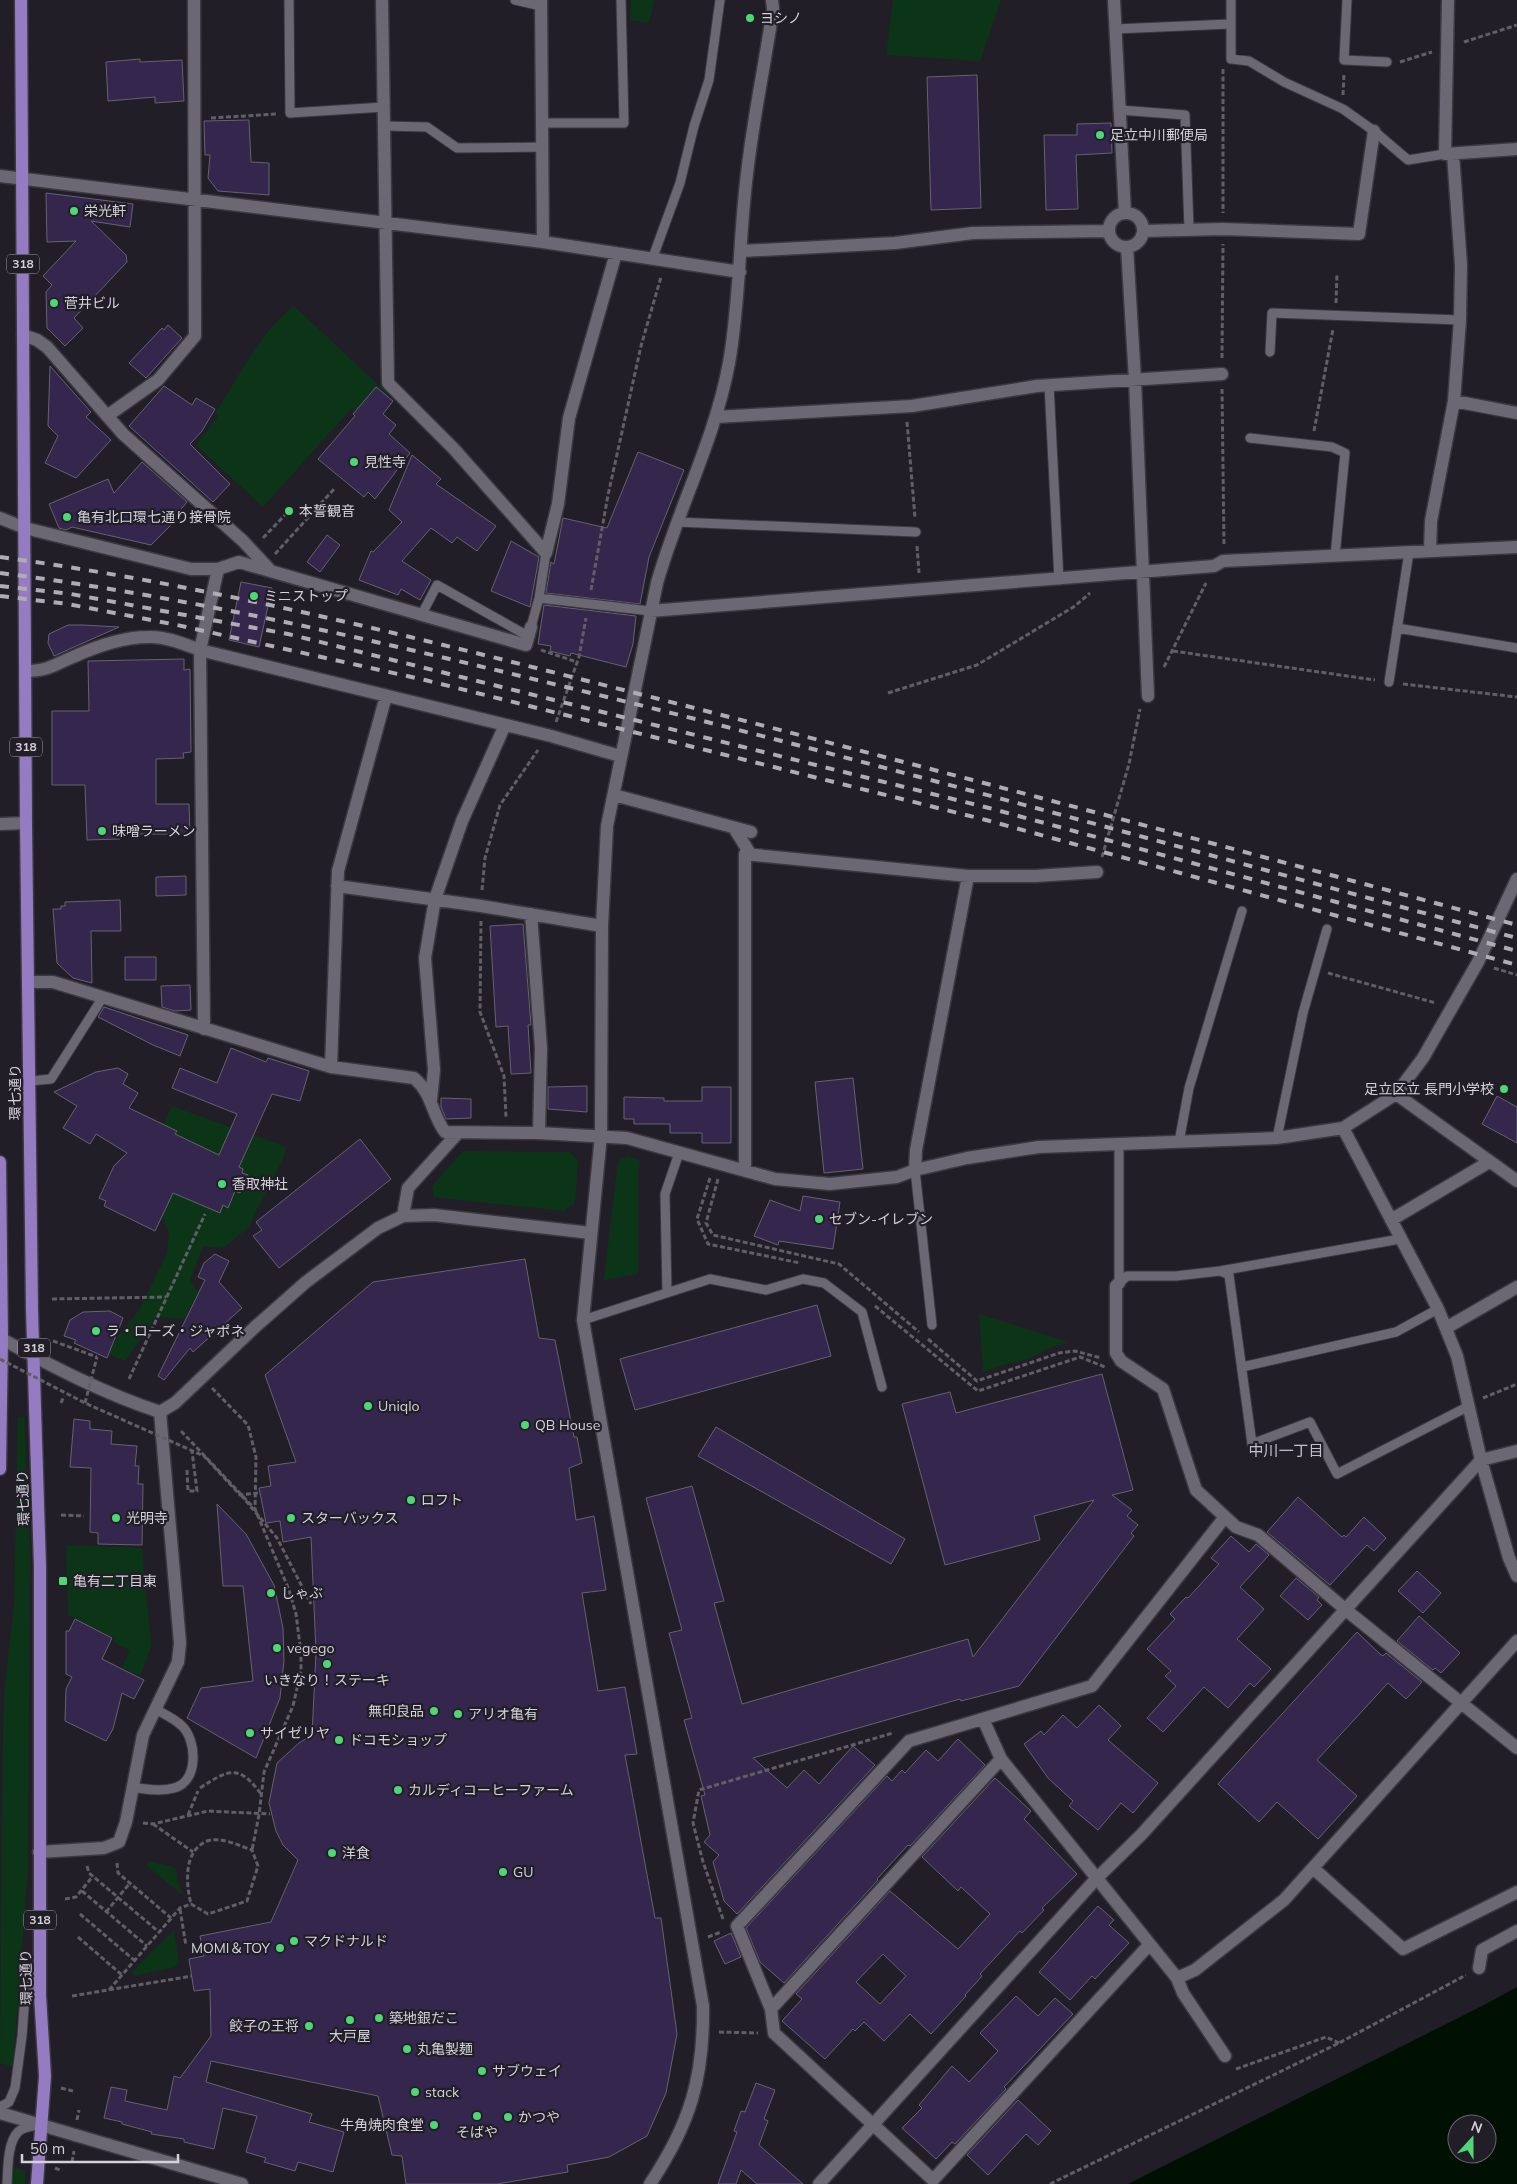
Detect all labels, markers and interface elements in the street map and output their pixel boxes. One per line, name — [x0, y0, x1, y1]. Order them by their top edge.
place label: ヨシノ — [760, 9, 802, 27]
marker: ヨシノ — [744, 12, 756, 24]
place label: 足立中川郵便局 — [1110, 126, 1208, 144]
marker: 足立中川郵便局 — [1094, 129, 1106, 141]
place label: 栄光軒 — [84, 202, 126, 220]
marker: 栄光軒 — [68, 205, 80, 217]
road number: 318 — [7, 254, 39, 274]
place label: 菅井ビル — [64, 294, 120, 312]
marker: 菅井ビル — [48, 297, 60, 309]
place label: 見性寺 — [364, 453, 406, 471]
marker: 見性寺 — [348, 456, 360, 468]
place label: 本誓観音 — [299, 502, 355, 520]
marker: 本誓観音 — [283, 505, 295, 517]
place label: 亀有北口環七通り接骨院 — [77, 508, 231, 526]
marker: 亀有北口環七通り接骨院 — [61, 511, 73, 523]
place label: ミニストップ — [264, 587, 348, 605]
marker: ミニストップ — [248, 590, 260, 602]
road number: 318 — [10, 738, 42, 756]
place label: 味噌ラーメン — [112, 822, 195, 840]
marker: 味噌ラーメン — [96, 825, 108, 837]
street label: 環七通り — [6, 1064, 24, 1120]
place label: 足立区立 長門小学校 — [1364, 1080, 1494, 1098]
marker: 足立区立 長門小学校 — [1498, 1083, 1510, 1095]
place label: 香取神社 — [232, 1175, 288, 1193]
marker: 香取神社 — [216, 1178, 228, 1190]
place label: セブン-イレブン — [829, 1210, 933, 1228]
marker: セブン-イレブン — [813, 1213, 825, 1225]
place label: ラ・ローズ・ジャポネ — [106, 1322, 245, 1340]
marker: ラ・ローズ・ジャポネ — [90, 1325, 102, 1337]
road number: 318 — [18, 1339, 50, 1358]
place label: Uniqlo — [378, 1397, 419, 1415]
marker: Uniqlo — [362, 1400, 374, 1412]
place label: QB House — [535, 1416, 600, 1434]
marker: QB House — [519, 1419, 531, 1431]
district label: 中川一丁目 — [1248, 1441, 1324, 1460]
street label: 環七通り — [13, 1470, 33, 1526]
place label: ロフト — [421, 1491, 463, 1509]
marker: ロフト — [405, 1494, 417, 1506]
place label: 光明寺 — [126, 1509, 168, 1527]
place label: スターバックス — [301, 1509, 398, 1527]
marker: 光明寺 — [110, 1512, 122, 1524]
marker: スターバックス — [285, 1512, 297, 1524]
place label: 亀有二丁目東 — [73, 1572, 157, 1590]
marker: 亀有二丁目東 — [57, 1575, 69, 1587]
place label: しゃぶ — [281, 1584, 323, 1602]
marker: しゃぶ — [265, 1587, 277, 1599]
place label: vegego — [287, 1639, 334, 1657]
marker: vegego — [271, 1642, 283, 1654]
marker: いきなり！ステーキ — [321, 1658, 333, 1670]
place label: いきなり！ステーキ — [264, 1671, 390, 1689]
place label: 無印良品 — [368, 1702, 424, 1720]
marker: 無印良品 — [428, 1705, 440, 1717]
place label: アリオ亀有 — [468, 1705, 538, 1723]
marker: アリオ亀有 — [452, 1708, 464, 1720]
place label: サイゼリヤ — [260, 1724, 330, 1742]
marker: サイゼリヤ — [244, 1727, 256, 1739]
place label: ドコモショップ — [349, 1731, 447, 1749]
marker: ドコモショップ — [333, 1734, 345, 1746]
place label: カルディコーヒーファーム — [408, 1781, 574, 1799]
marker: カルディコーヒーファーム — [392, 1784, 404, 1796]
place label: 洋食 — [342, 1844, 370, 1862]
marker: 洋食 — [326, 1847, 338, 1859]
place label: GU — [513, 1863, 533, 1881]
marker: GU — [497, 1866, 509, 1878]
road number: 318 — [24, 1910, 56, 1930]
place label: マクドナルド — [304, 1932, 388, 1950]
marker: マクドナルド — [288, 1935, 300, 1947]
place label: MOMI＆TOY — [191, 1939, 270, 1957]
marker: MOMI＆TOY — [274, 1942, 286, 1954]
street label: 環七通り — [17, 1949, 35, 2005]
place label: 築地銀だこ — [389, 2009, 459, 2027]
marker: 築地銀だこ — [373, 2012, 385, 2024]
marker: 大戸屋 — [344, 2014, 356, 2026]
place label: 餃子の王将 — [229, 2017, 299, 2035]
marker: 餃子の王将 — [303, 2020, 315, 2032]
place label: 大戸屋 — [329, 2027, 371, 2045]
place label: 丸亀製麺 — [417, 2040, 473, 2058]
marker: 丸亀製麺 — [401, 2043, 413, 2055]
place label: サブウェイ — [492, 2062, 562, 2080]
marker: サブウェイ — [476, 2065, 488, 2077]
place label: stack — [425, 2083, 460, 2101]
marker: stack — [409, 2086, 421, 2098]
place label: かつや — [518, 2108, 560, 2126]
marker: そばや — [471, 2110, 483, 2122]
marker: かつや — [502, 2111, 514, 2123]
north arrow — [1447, 2114, 1497, 2164]
place label: 牛角焼肉食堂 — [340, 2116, 424, 2134]
text: N — [1468, 2117, 1485, 2137]
marker: 牛角焼肉食堂 — [428, 2119, 440, 2131]
place label: そばや — [456, 2123, 498, 2141]
scale bar — [22, 2132, 179, 2164]
text: 50 m — [30, 2139, 65, 2158]

